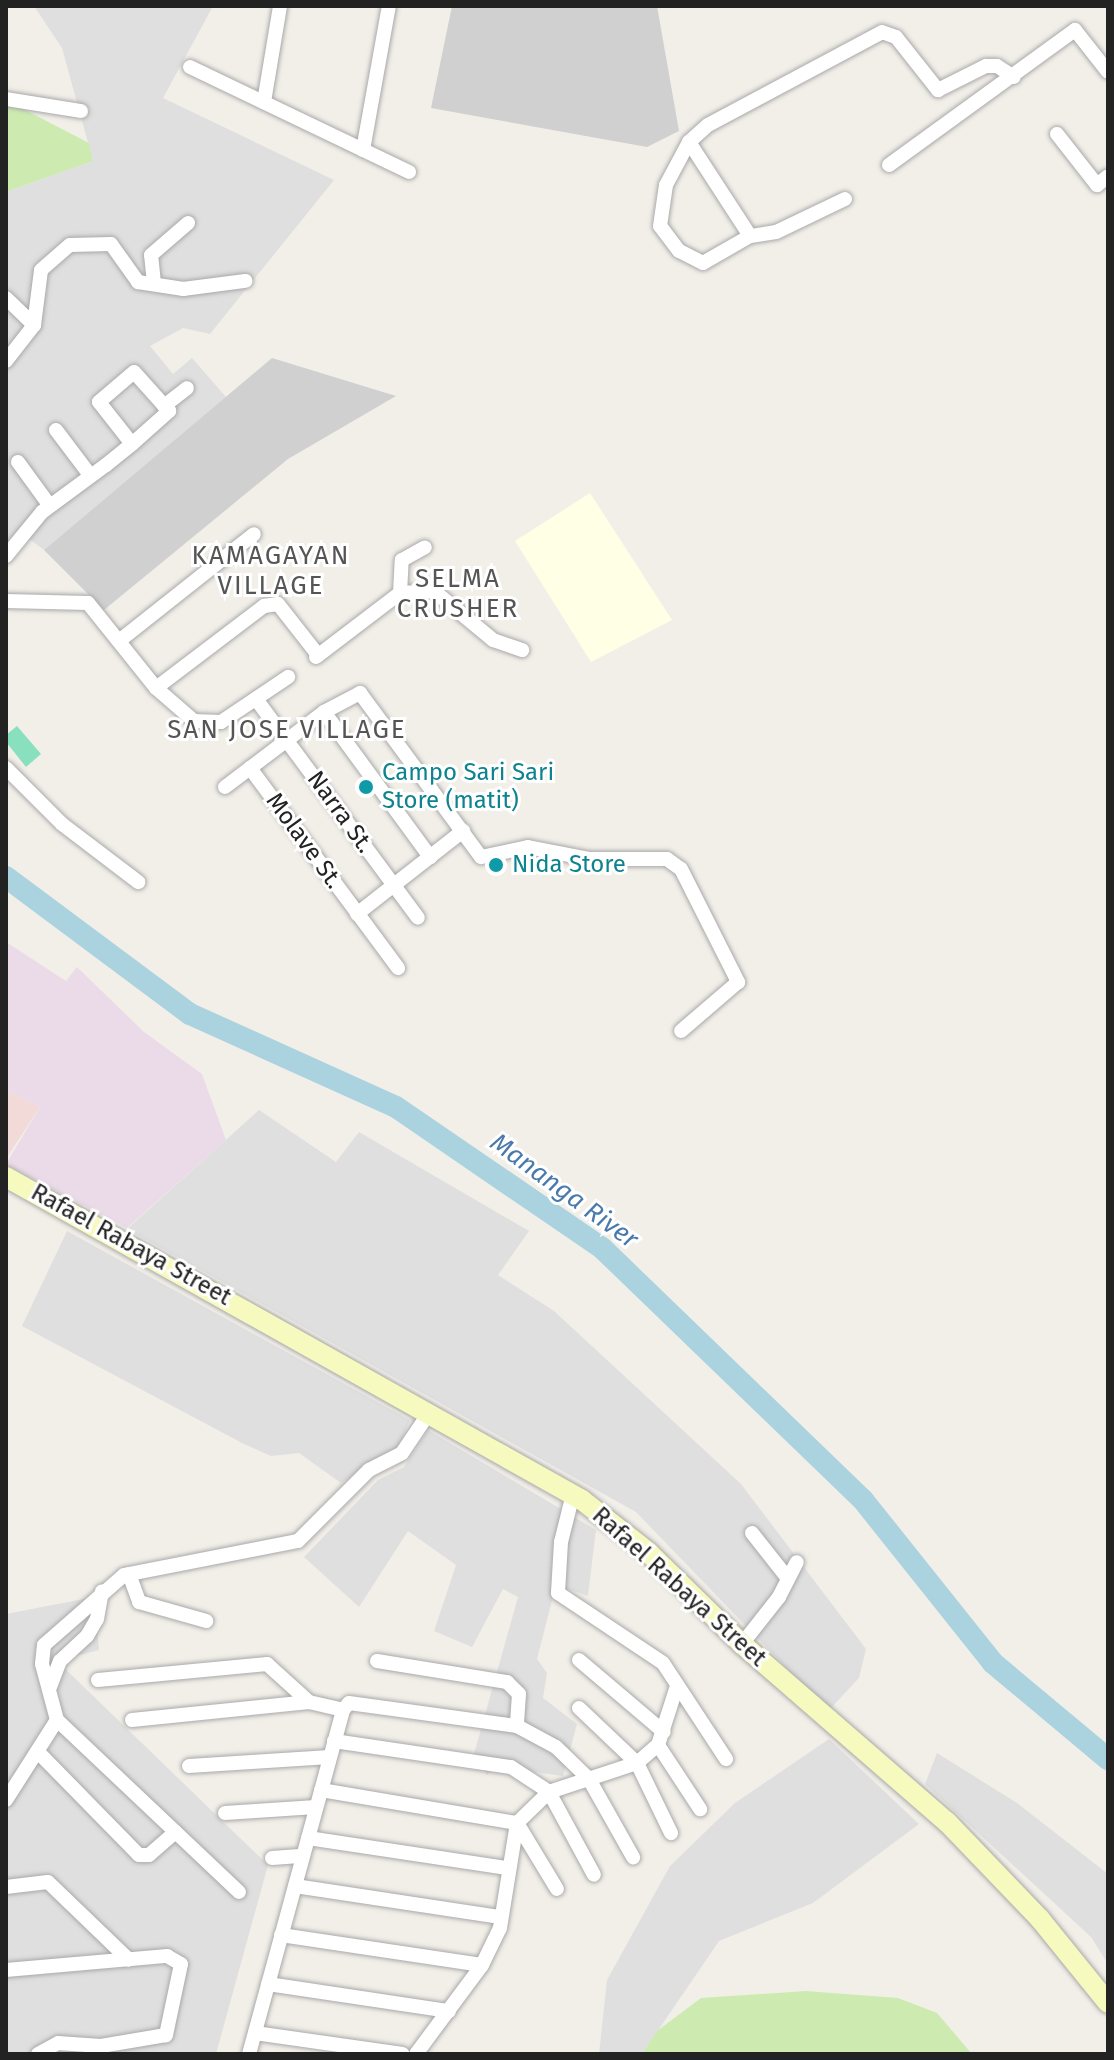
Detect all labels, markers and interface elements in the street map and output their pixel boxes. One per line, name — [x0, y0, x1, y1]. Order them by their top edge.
district label: KAMAGAYAN VILLAGE — [192, 540, 350, 602]
district label: SELMA CRUSHER — [397, 563, 519, 624]
district label: SAN JOSE VILLAGE — [167, 714, 407, 746]
place label: Campo Sari Sari Store (matit) — [382, 759, 554, 815]
street label: Narra St. — [301, 765, 379, 859]
marker: Campo Sari Sari Store (matit) — [357, 778, 375, 796]
street label: Molave St. — [260, 788, 348, 894]
place label: Nida Store — [512, 851, 626, 879]
marker: Nida Store — [487, 856, 505, 874]
water label: Mananga River — [484, 1127, 644, 1255]
street label: Rafael Rabaya Street — [26, 1178, 236, 1312]
street label: Rafael Rabaya Street — [586, 1501, 772, 1673]

